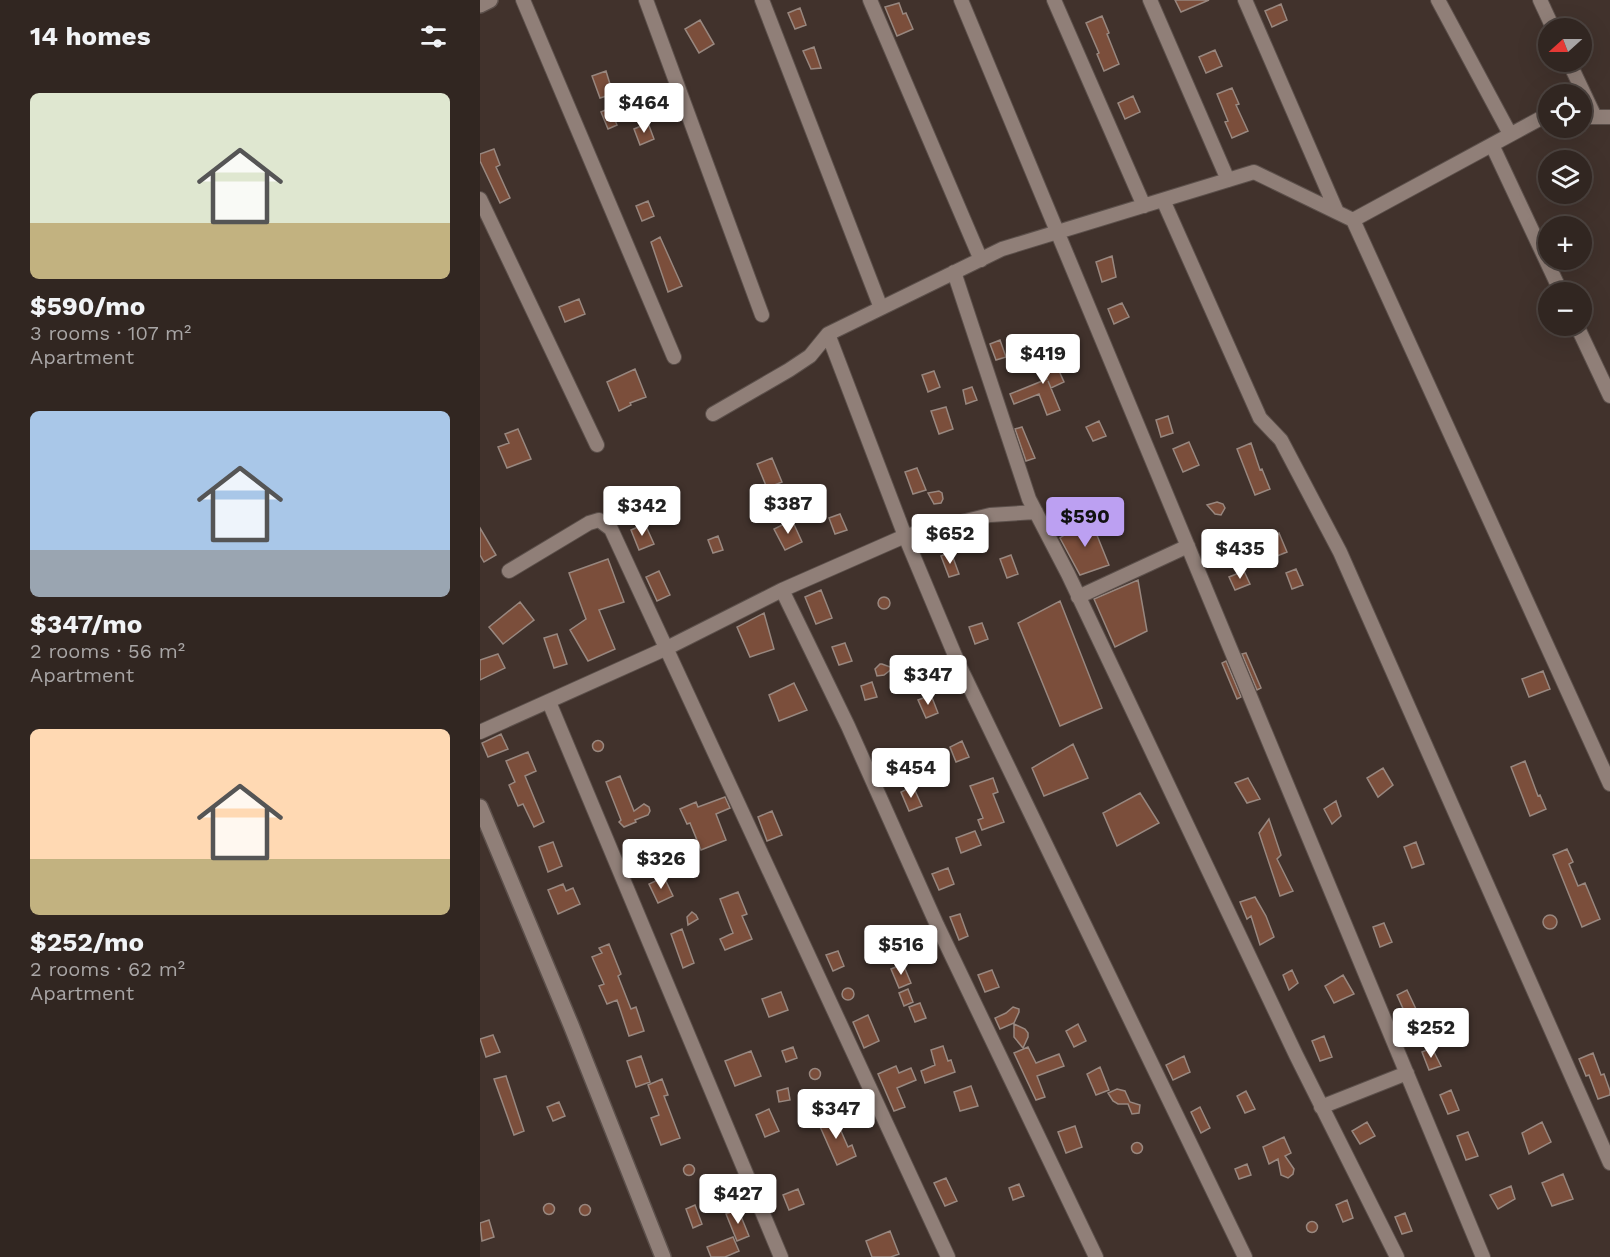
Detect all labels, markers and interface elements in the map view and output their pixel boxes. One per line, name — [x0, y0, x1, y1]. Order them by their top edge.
north arrow — [1538, 18, 1592, 72]
map controls — [1538, 18, 1592, 336]
icon: filters — [417, 20, 450, 53]
text: 14 homes — [30, 21, 151, 51]
pin: $464 — [608, 83, 680, 134]
button: locate — [1538, 84, 1592, 138]
text: $464 — [619, 90, 669, 114]
icon: home — [186, 132, 294, 240]
button: layers — [1538, 150, 1592, 204]
button: + — [1538, 216, 1592, 270]
button: − — [1538, 282, 1592, 336]
text: $590/mo — [30, 291, 145, 321]
text: 3 rooms · 107 m² — [30, 321, 191, 345]
pin: $419 — [1007, 334, 1079, 385]
text: $419 — [1020, 341, 1066, 365]
text: Apartment — [30, 345, 134, 369]
icon: home — [186, 450, 294, 558]
pin: $387 — [752, 484, 824, 535]
pin: $342 — [606, 486, 678, 537]
text: $387 — [764, 491, 812, 515]
text: $342 — [617, 493, 667, 517]
pin: $590 — [1049, 497, 1121, 548]
text: $590 — [1060, 504, 1110, 528]
pin: $652 — [914, 514, 986, 565]
text: $652 — [926, 521, 974, 545]
pin: $435 — [1204, 529, 1276, 580]
text: $435 — [1215, 536, 1265, 560]
text: $347/mo — [30, 609, 142, 639]
text: 2 rooms · 56 m² — [30, 639, 185, 663]
pin: $347 — [892, 655, 964, 706]
text: $347 — [904, 662, 952, 686]
text: Apartment — [30, 663, 134, 687]
pin: $454 — [875, 748, 947, 799]
text: $454 — [886, 755, 936, 779]
icon: home — [186, 768, 294, 876]
pin: $326 — [625, 839, 697, 890]
text: $326 — [637, 846, 685, 870]
pin: $516 — [865, 925, 937, 976]
text: $252/mo — [30, 927, 144, 957]
text: $516 — [878, 932, 924, 956]
text: 2 rooms · 62 m² — [30, 957, 185, 981]
text: Apartment — [30, 981, 134, 1005]
pin: $252 — [1395, 1008, 1467, 1059]
text: $252 — [1407, 1015, 1455, 1039]
pin: $347 — [800, 1089, 872, 1140]
text: $347 — [812, 1096, 860, 1120]
pin: $427 — [702, 1174, 774, 1225]
text: $427 — [713, 1181, 763, 1205]

